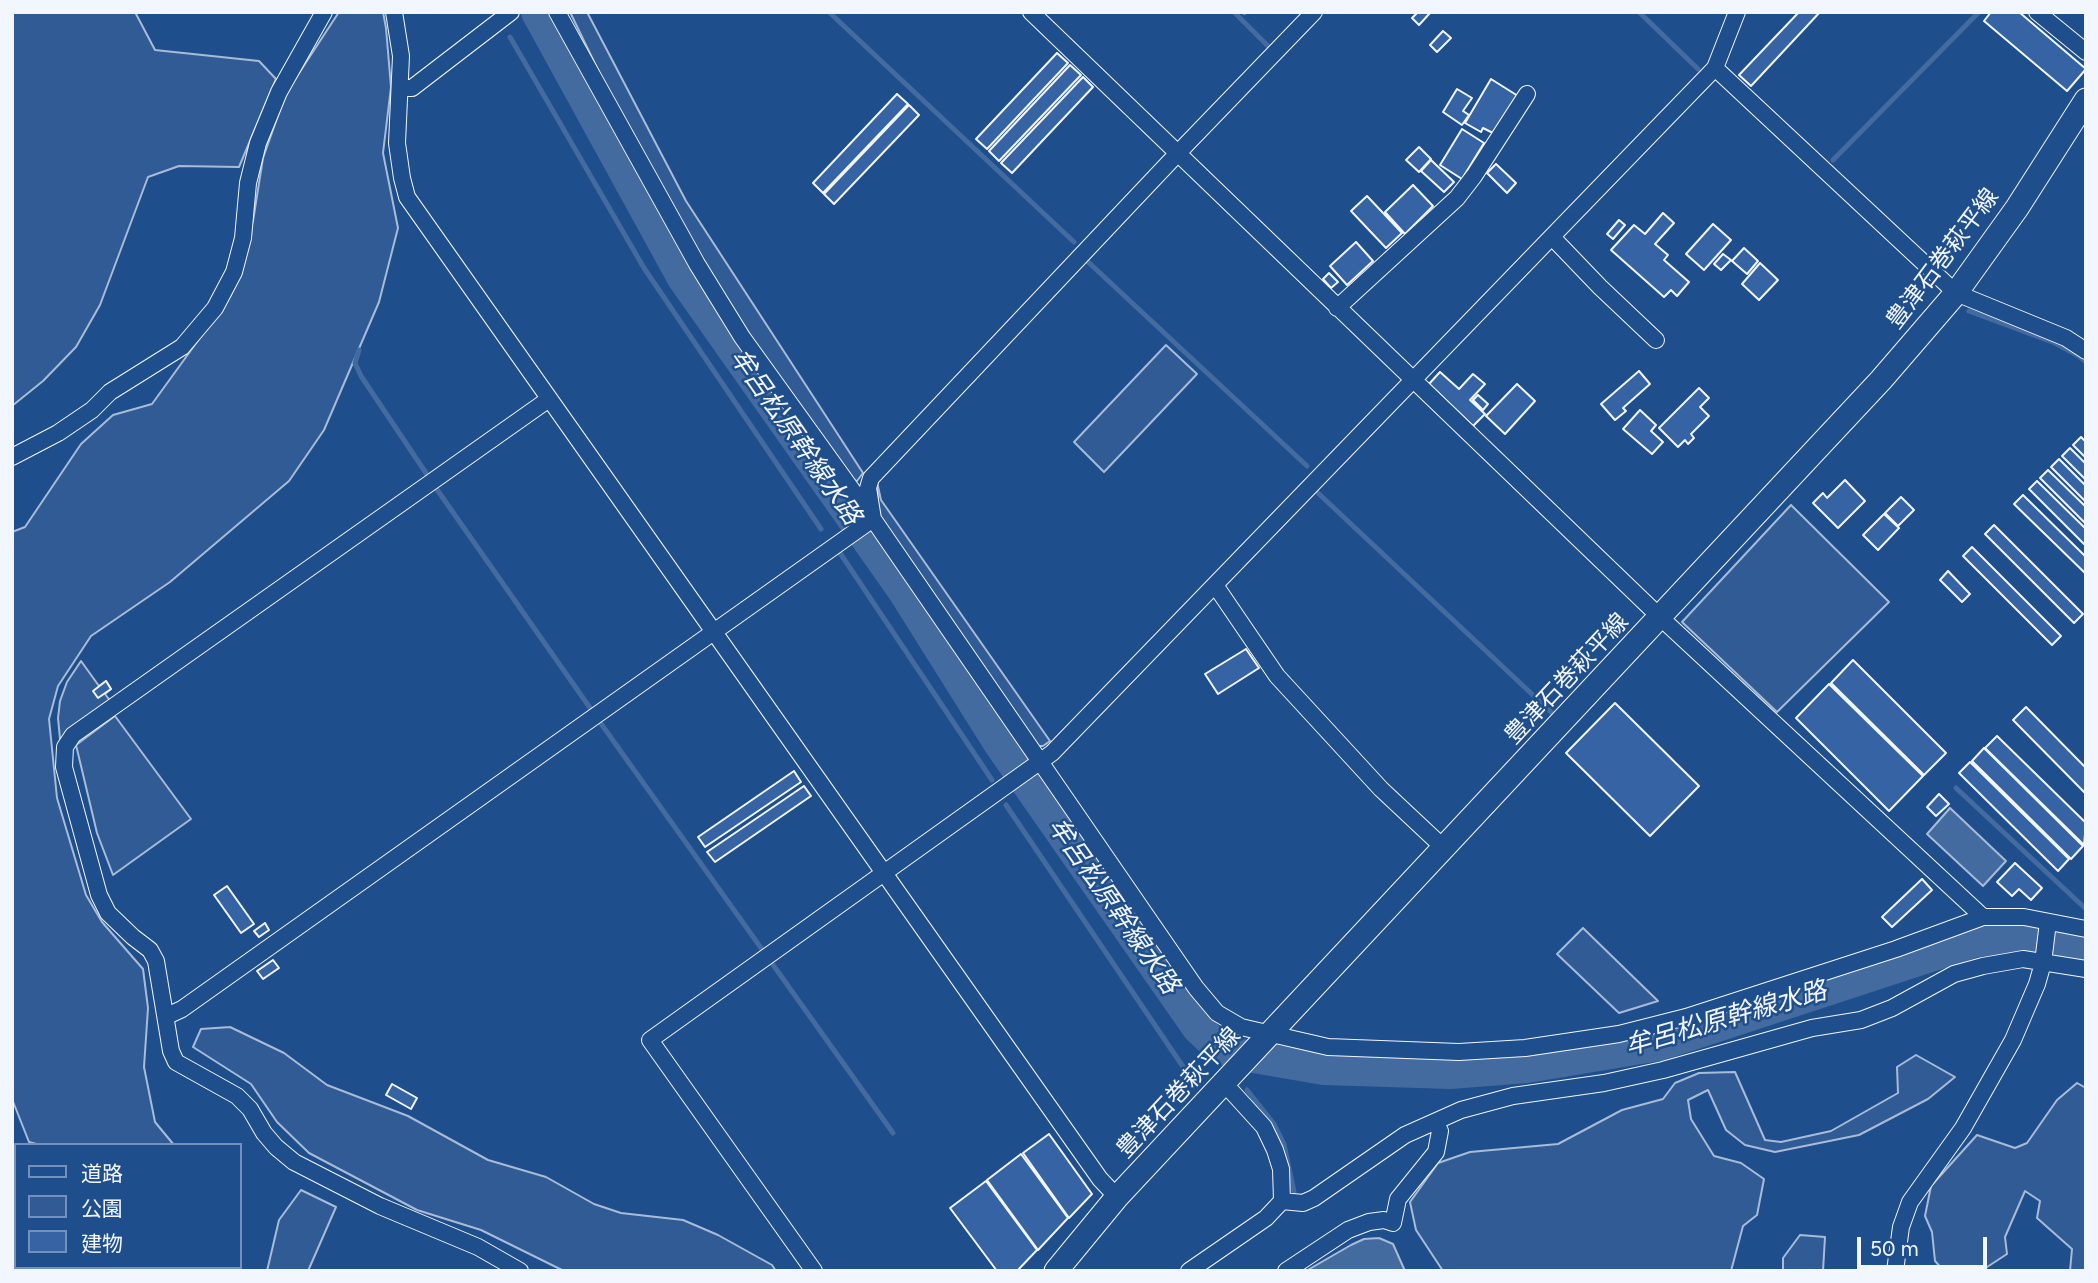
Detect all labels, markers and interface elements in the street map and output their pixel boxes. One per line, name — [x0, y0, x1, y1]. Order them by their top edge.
street label: 豊津石巻萩平線 — [1881, 183, 2005, 335]
water label: 牟呂松原幹線水路 — [723, 343, 867, 531]
street label: 豊津石巻萩平線 — [1499, 608, 1635, 750]
water label: 牟呂松原幹線水路 — [1041, 812, 1185, 1000]
water label: 牟呂松原幹線水路 — [1622, 975, 1830, 1063]
street label: 豊津石巻萩平線 — [1111, 1022, 1247, 1164]
legend — [14, 1143, 242, 1269]
text: 道路 — [81, 1161, 123, 1186]
text: 公園 — [81, 1196, 123, 1221]
scale bar — [1860, 1224, 1990, 1268]
text: 建物 — [81, 1231, 123, 1256]
text: 50 m — [1870, 1236, 1919, 1261]

